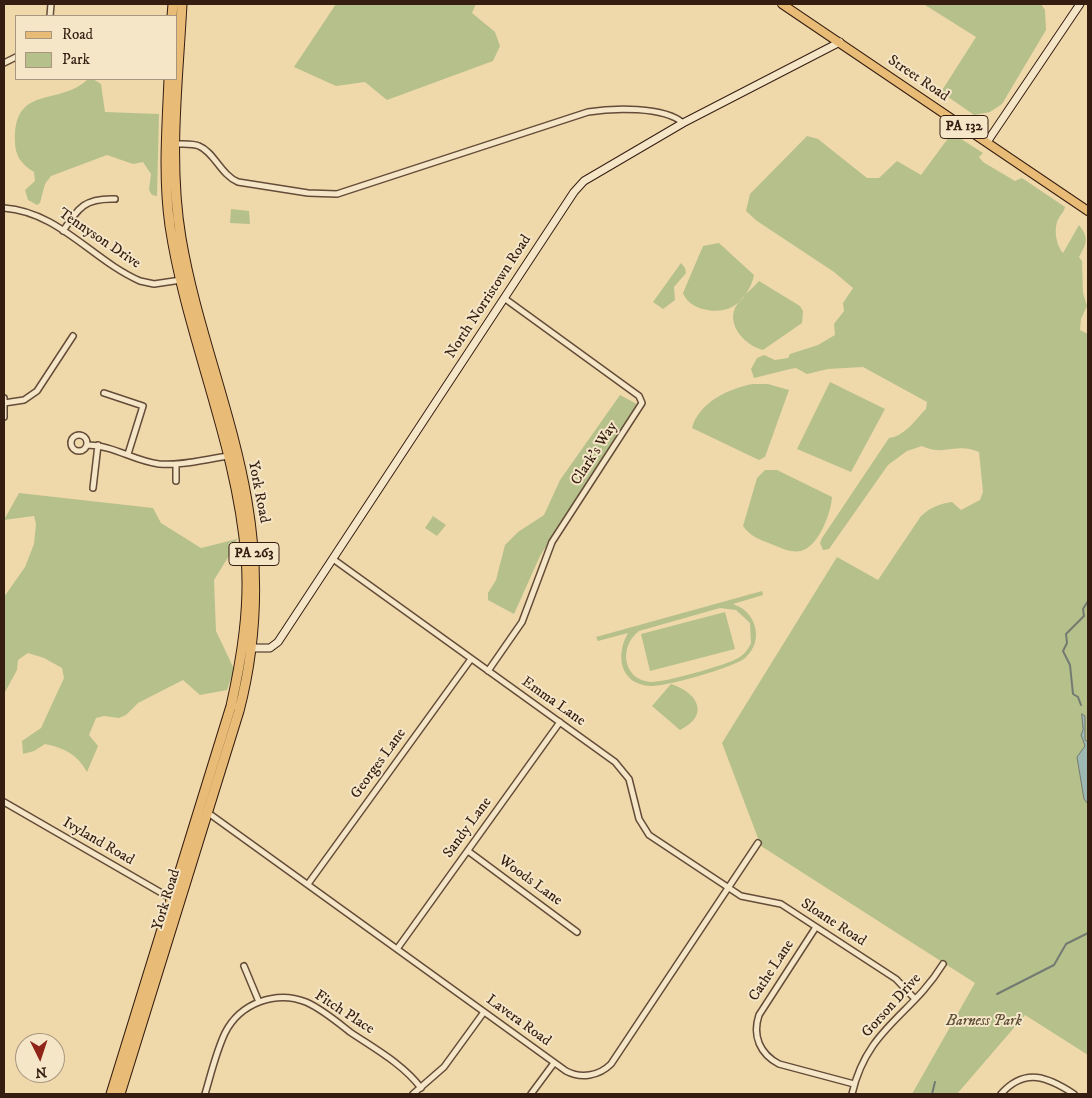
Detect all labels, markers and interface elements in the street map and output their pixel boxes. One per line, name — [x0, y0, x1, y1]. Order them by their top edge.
legend — [15, 15, 178, 80]
text: Road — [62, 25, 93, 44]
text: Park — [62, 50, 90, 69]
street label: Street Road — [884, 52, 952, 106]
road number: PA 132 — [940, 115, 988, 138]
street label: Tennyson Drive — [54, 205, 144, 273]
street label: North Norristown Road — [442, 232, 536, 362]
street label: Clark's Way — [568, 419, 622, 489]
street label: York Road — [243, 459, 273, 525]
road number: PA 263 — [229, 542, 279, 566]
street label: Emma Lane — [518, 673, 588, 731]
street label: Georges Lane — [347, 725, 411, 803]
street label: Sandy Lane — [440, 794, 496, 862]
street label: Ivyland Road — [59, 814, 137, 870]
street label: Woods Lane — [495, 852, 565, 910]
street label: York Road — [149, 867, 185, 933]
street label: Sloane Road — [797, 895, 869, 951]
street label: Cathe Lane — [746, 937, 798, 1005]
street label: Gorson Drive — [859, 970, 925, 1042]
street label: Fitch Place — [311, 987, 377, 1039]
street label: Lavera Road — [482, 991, 554, 1051]
park label: Barness Park — [946, 1013, 1022, 1031]
north arrow — [15, 1033, 65, 1083]
text: N — [35, 1063, 47, 1081]

